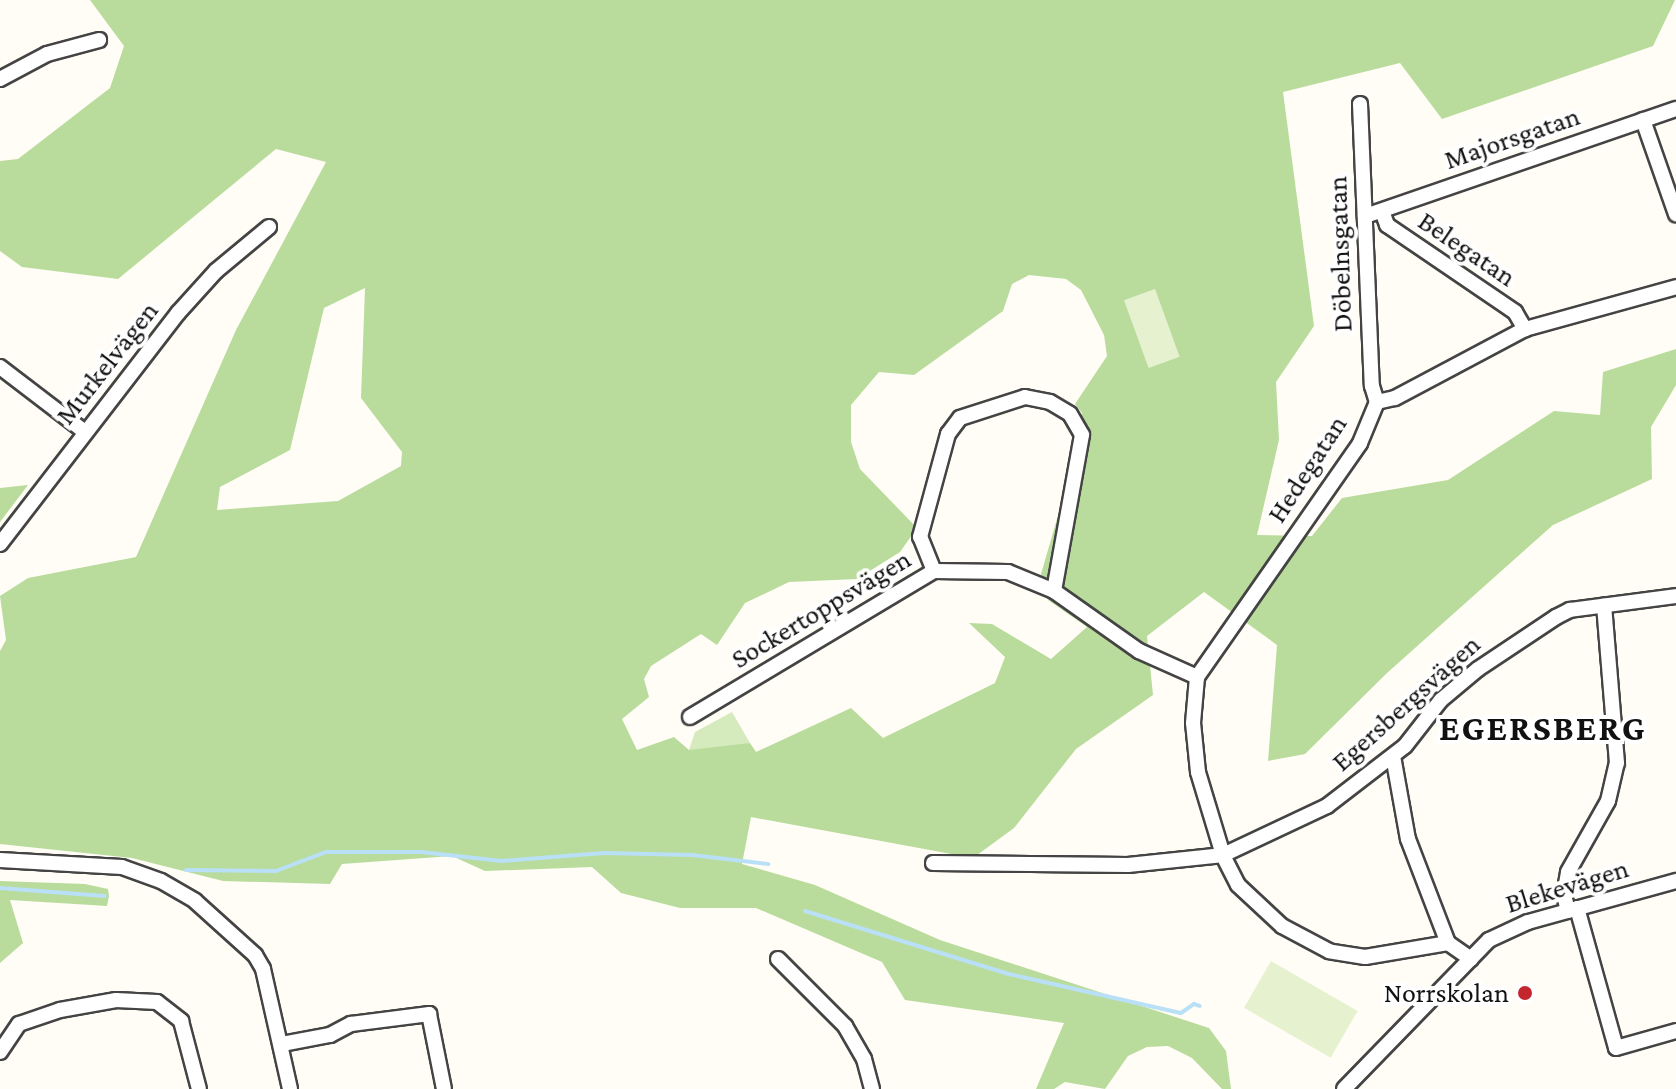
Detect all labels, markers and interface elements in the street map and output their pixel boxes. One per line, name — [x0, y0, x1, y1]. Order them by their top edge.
street label: Majorsgatan — [1440, 99, 1584, 177]
street label: Döbelnsgatan — [1320, 175, 1360, 333]
street label: Belegatan — [1412, 204, 1522, 294]
street label: Murkelvägen — [48, 295, 166, 431]
street label: Hedegatan — [1260, 409, 1354, 529]
street label: Sockertoppsvägen — [725, 542, 917, 676]
street label: Egersbergsvägen — [1325, 628, 1487, 778]
district label: EGERSBERG — [1439, 707, 1647, 751]
street label: Blekevägen — [1501, 851, 1633, 921]
place label: Norrskolan — [1384, 976, 1509, 1010]
marker: Norrskolan — [1516, 984, 1534, 1002]

